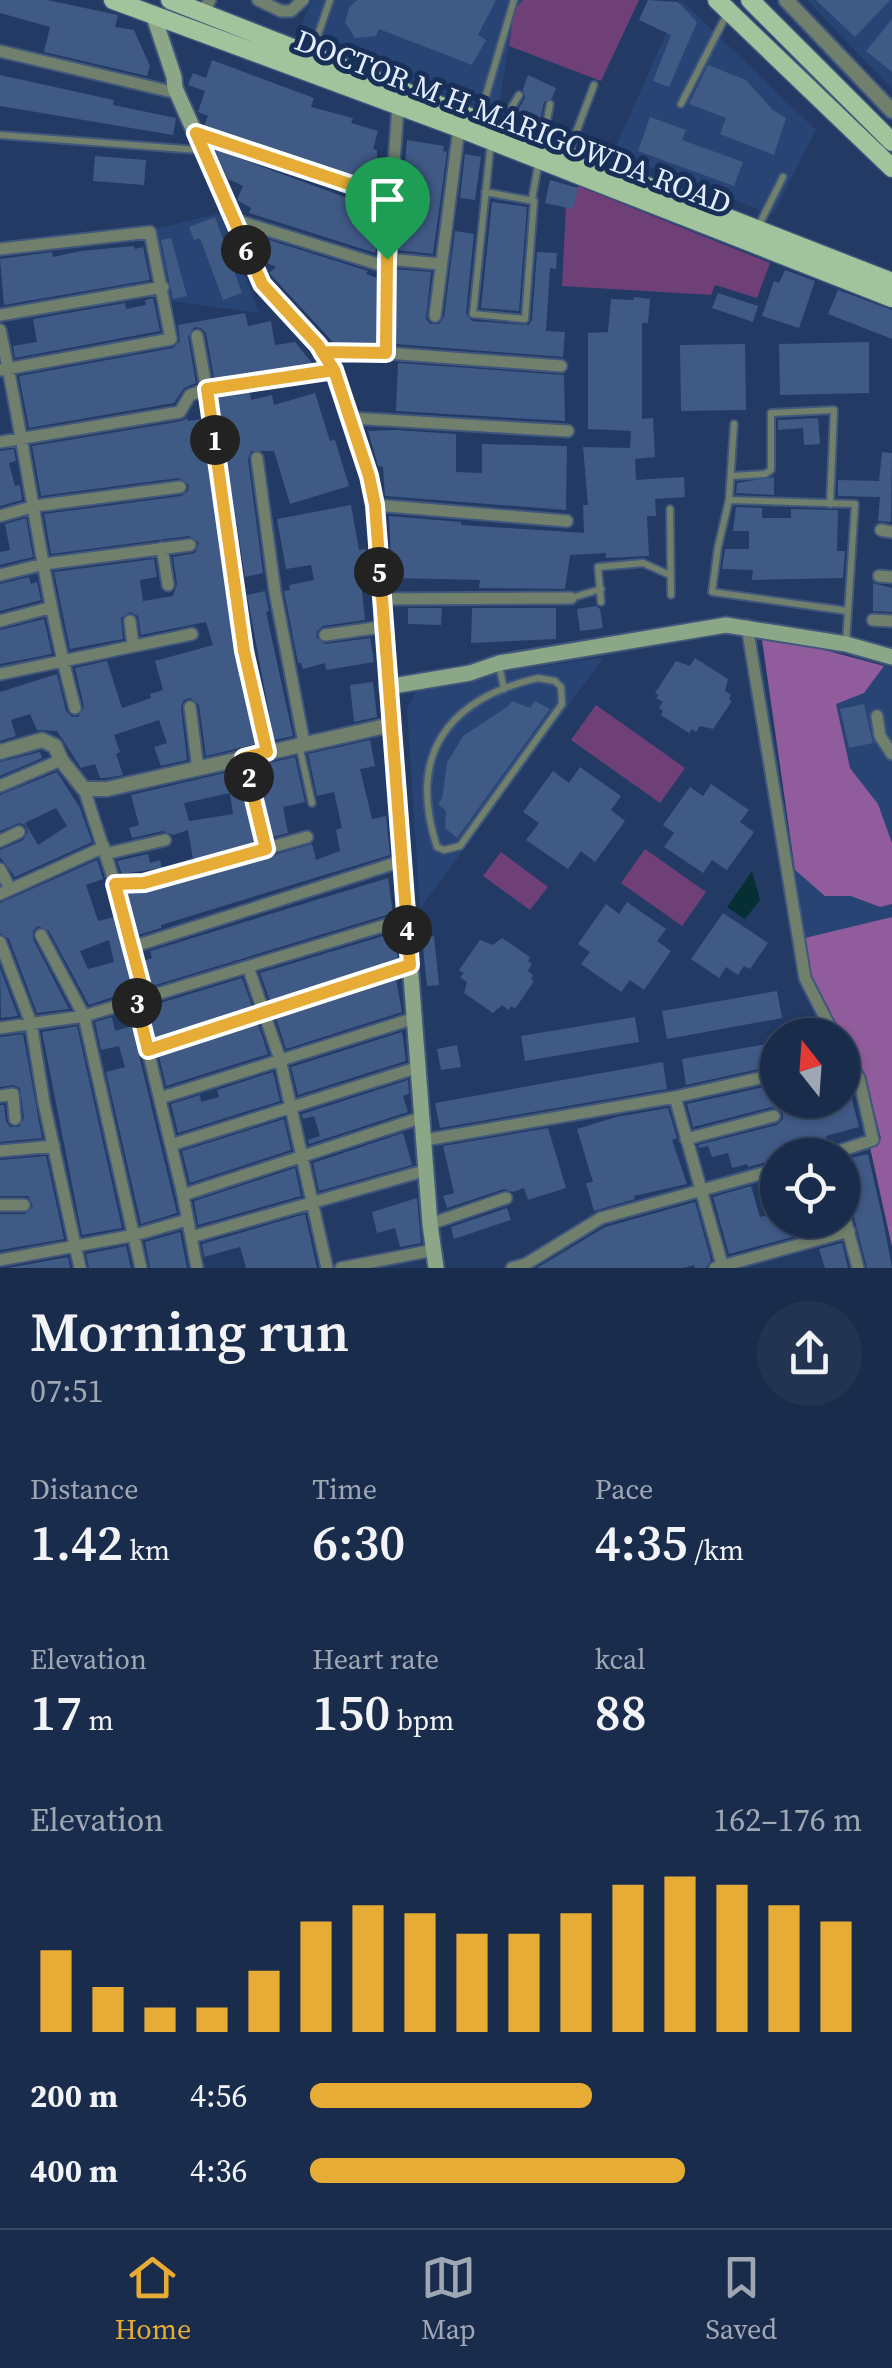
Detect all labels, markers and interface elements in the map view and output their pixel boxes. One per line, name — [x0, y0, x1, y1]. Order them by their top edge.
street label: DOCTOR M H MARIGOWDA ROAD — [289, 19, 737, 224]
pin — [345, 157, 430, 260]
icon: arrive — [360, 172, 415, 227]
pin: 6 — [221, 225, 271, 275]
text: 6 — [238, 231, 254, 269]
pin: 1 — [190, 415, 240, 465]
text: 1 — [207, 421, 223, 459]
pin: 5 — [354, 547, 404, 597]
text: 5 — [371, 553, 387, 591]
pin: 2 — [224, 752, 274, 802]
text: 2 — [241, 758, 257, 796]
pin: 4 — [382, 905, 432, 955]
text: 4 — [399, 911, 415, 949]
pin: 3 — [112, 978, 162, 1028]
text: 3 — [129, 984, 145, 1022]
north arrow — [760, 1018, 860, 1118]
map controls — [760, 1018, 860, 1238]
button: locate — [760, 1138, 860, 1238]
text: Morning run — [30, 1294, 349, 1369]
button: share — [757, 1301, 862, 1406]
text: 07:51 — [30, 1369, 104, 1413]
text: Distance — [30, 1470, 139, 1508]
text: Time — [312, 1470, 377, 1508]
text: Pace — [595, 1470, 653, 1508]
text: 1.42 — [30, 1508, 123, 1577]
text: 6:30 — [312, 1508, 405, 1577]
text: 4:35 — [595, 1508, 688, 1577]
text: km — [123, 1531, 170, 1569]
text: /km — [688, 1531, 744, 1569]
text: Elevation — [30, 1640, 147, 1678]
text: Heart rate — [312, 1640, 439, 1678]
text: kcal — [595, 1640, 646, 1678]
text: 17 — [30, 1678, 82, 1747]
text: 150 — [312, 1678, 390, 1747]
text: 88 — [595, 1678, 647, 1747]
text: m — [82, 1701, 114, 1739]
text: bpm — [390, 1701, 454, 1739]
text: Elevation — [30, 1798, 164, 1842]
text: 162–176 m — [713, 1798, 862, 1842]
text: 200 m — [30, 2074, 118, 2118]
text: 4:56 — [190, 2074, 248, 2118]
text: 400 m — [30, 2149, 118, 2193]
text: 4:36 — [190, 2149, 248, 2193]
tab: Home — [115, 2250, 191, 2348]
tab: Map — [421, 2250, 476, 2348]
tab: Saved — [705, 2250, 777, 2348]

